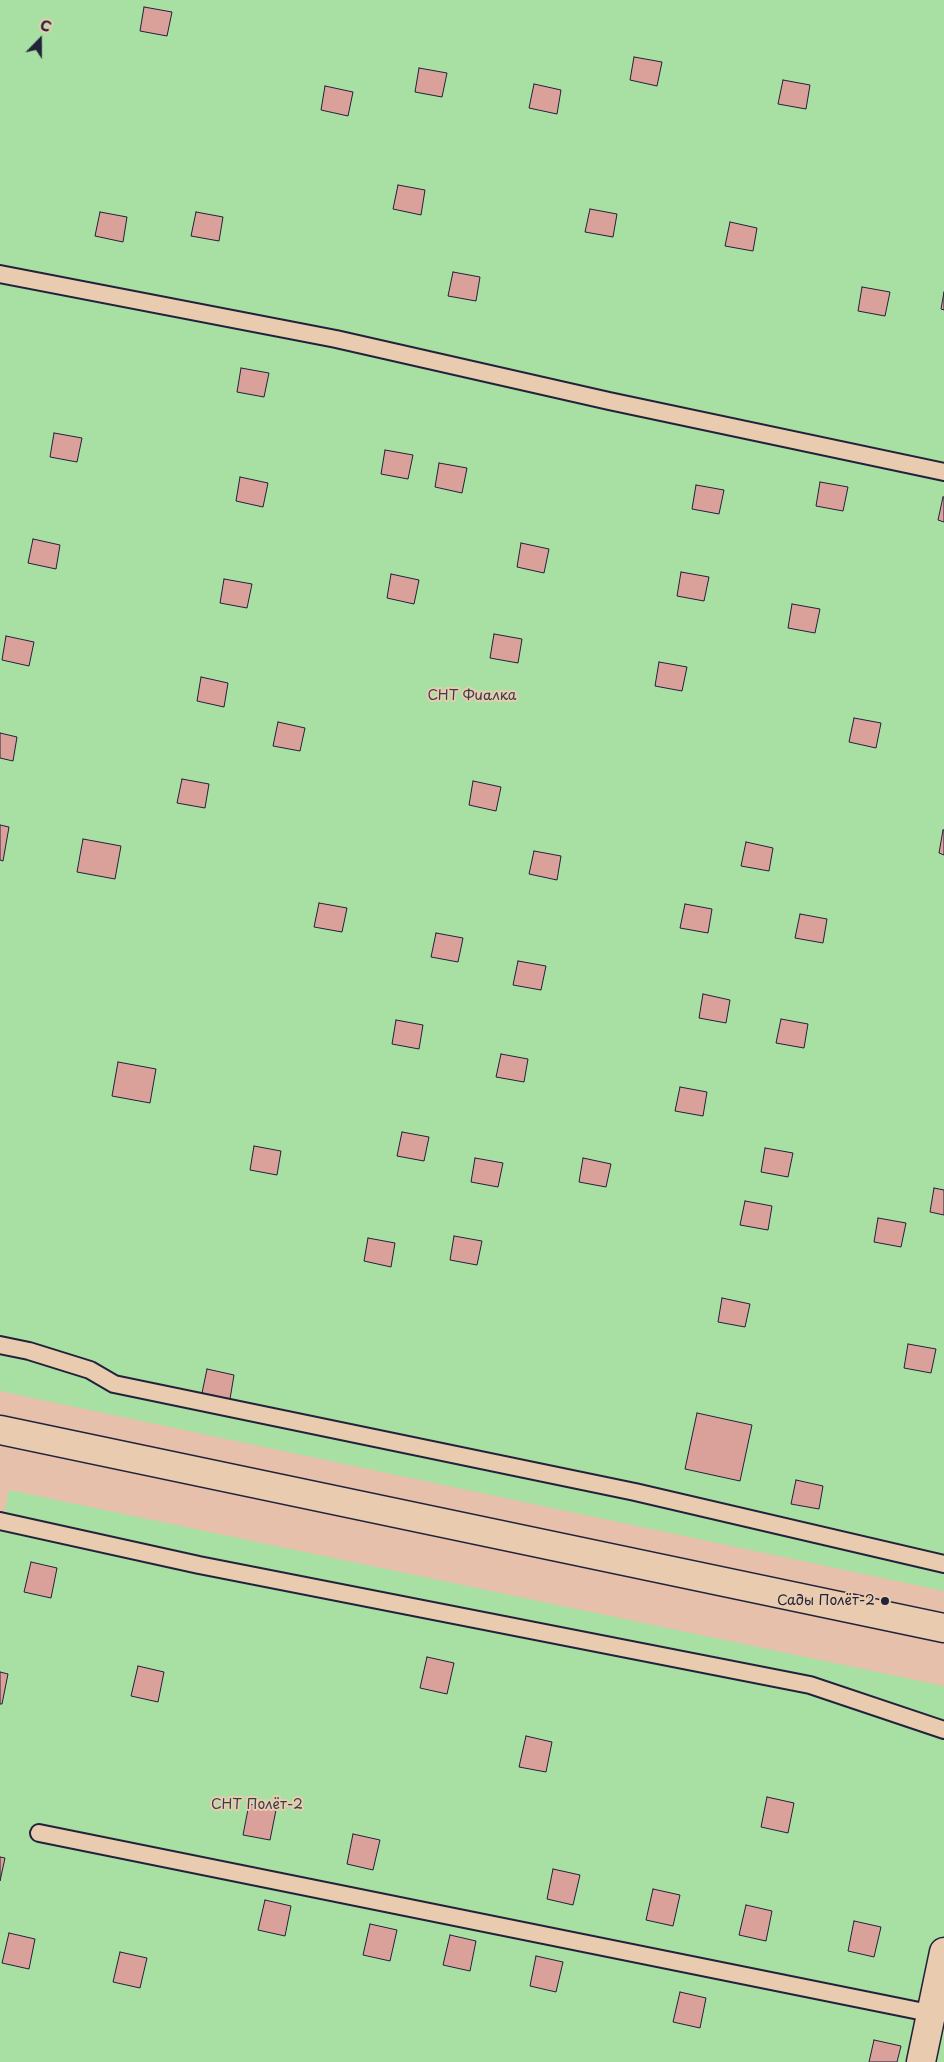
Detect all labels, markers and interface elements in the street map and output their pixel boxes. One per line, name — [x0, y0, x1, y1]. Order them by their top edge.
text: С — [37, 14, 55, 37]
north arrow — [15, 15, 65, 65]
park label: СНТ Фиалка — [427, 688, 517, 704]
place label: Сады Полёт-2 — [777, 1593, 875, 1609]
marker: Сады Полёт-2 — [879, 1595, 891, 1607]
park label: СНТ Полёт-2 — [211, 1797, 303, 1813]

